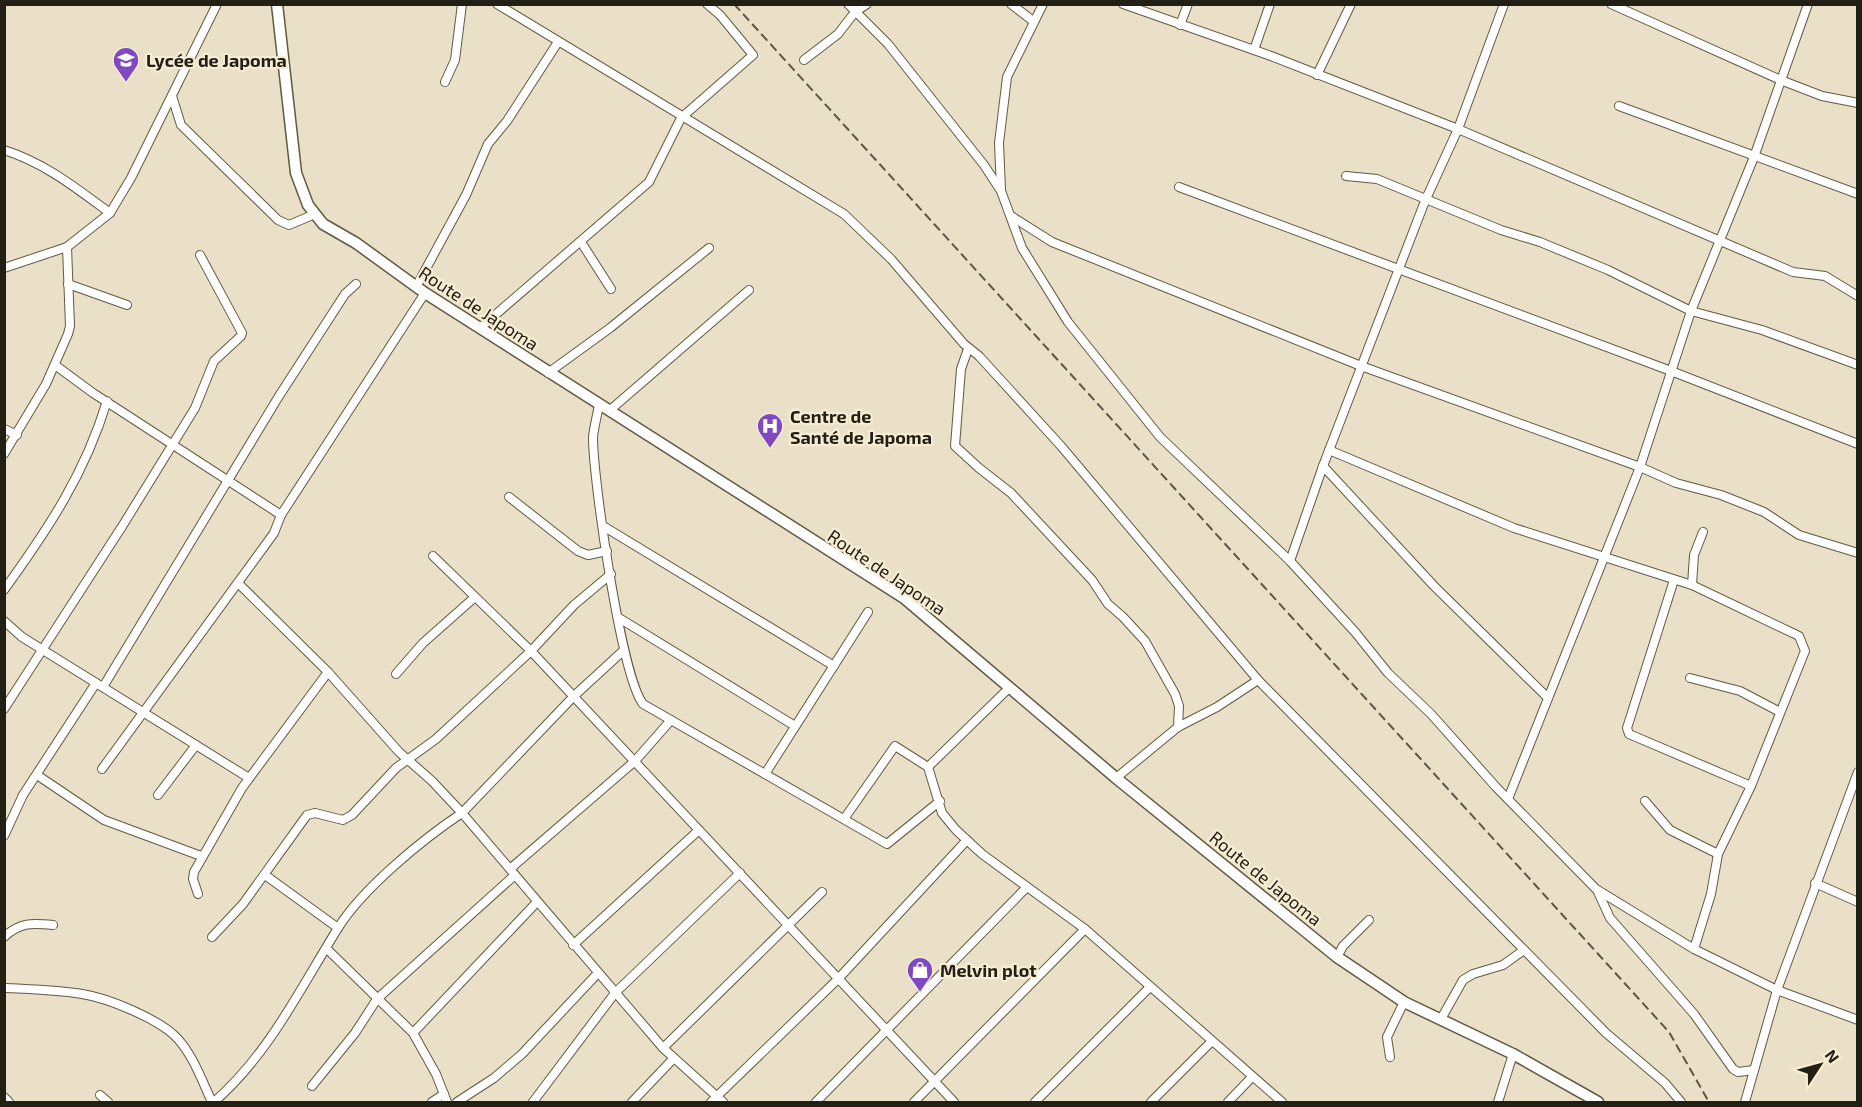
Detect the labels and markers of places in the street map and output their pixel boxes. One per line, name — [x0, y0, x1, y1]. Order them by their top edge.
school or university icon: Lycée de Japoma — [111, 45, 141, 83]
place label: Lycée de Japoma — [146, 49, 287, 71]
place label: Centre de Santé de Japoma — [790, 405, 932, 448]
hospital icon: Centre de Santé de Japoma — [755, 411, 785, 449]
shop icon: Melvin plot — [905, 955, 935, 993]
place label: Melvin plot — [940, 959, 1037, 981]

